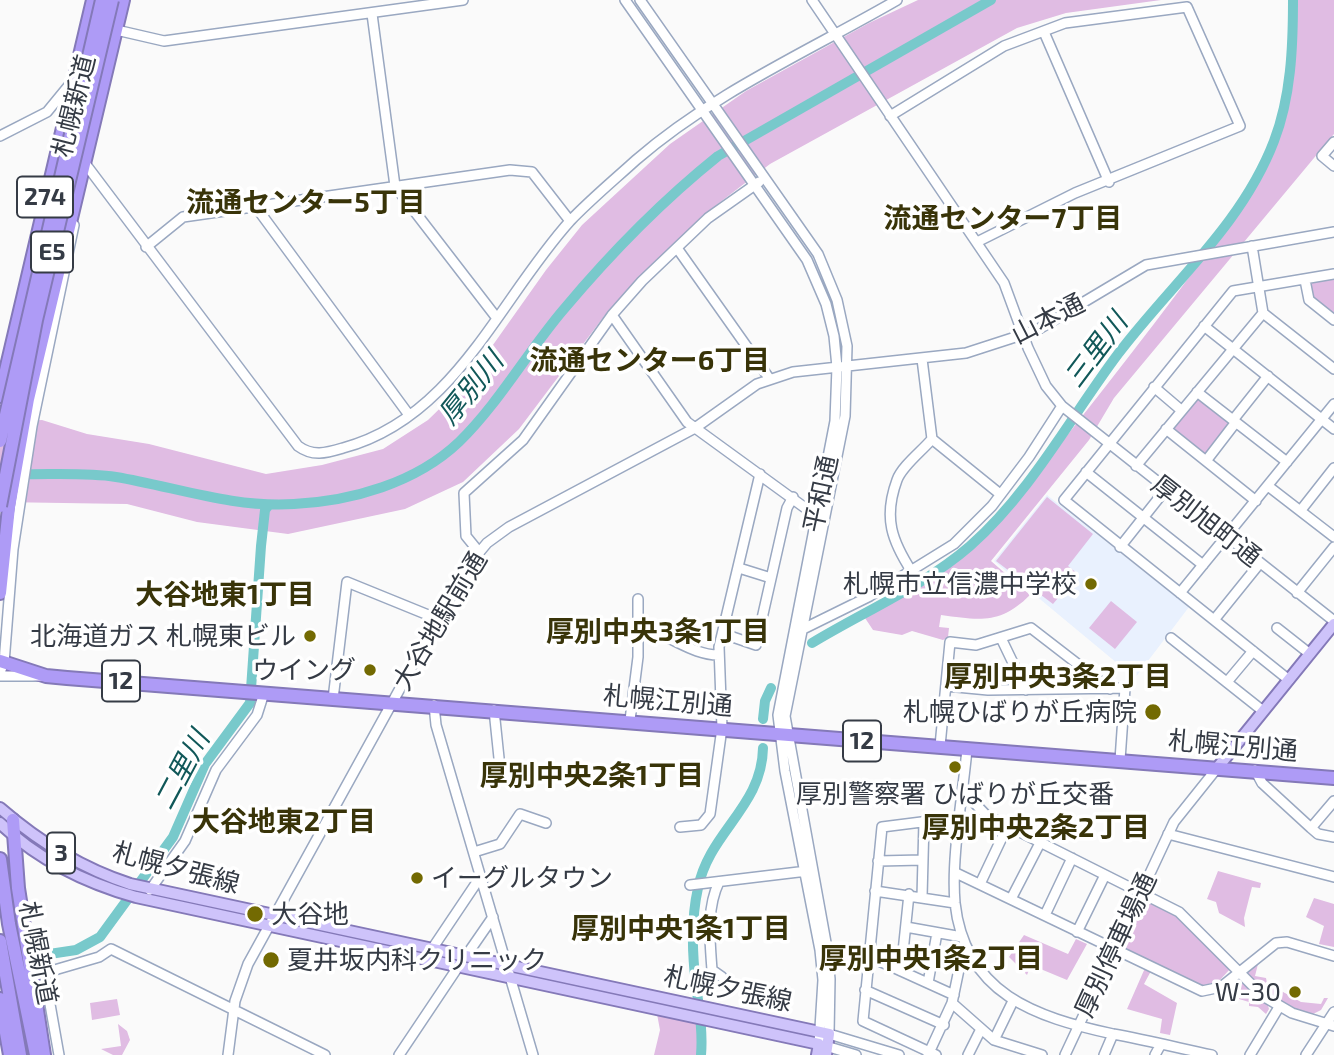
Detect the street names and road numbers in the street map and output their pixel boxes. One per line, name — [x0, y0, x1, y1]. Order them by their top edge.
street label: 札幌新道 — [46, 52, 102, 160]
road number: 274 — [17, 176, 73, 218]
road number: E5 — [31, 232, 73, 272]
street label: 山本通 — [1006, 287, 1090, 351]
street label: 平和通 — [798, 453, 844, 535]
street label: 厚別旭町通 — [1145, 469, 1267, 573]
street label: 大谷地駅前通 — [386, 546, 494, 696]
road number: 12 — [102, 660, 140, 702]
street label: 札幌江別通 — [602, 680, 734, 722]
road number: 12 — [843, 720, 881, 762]
street label: 札幌江別通 — [1167, 725, 1299, 767]
road number: 3 — [47, 832, 75, 874]
street label: 札幌夕張線 — [109, 836, 243, 900]
street label: 厚別停車場通 — [1069, 868, 1163, 1022]
street label: 札幌新道 — [13, 899, 63, 1007]
street label: 札幌夕張線 — [661, 960, 795, 1018]

